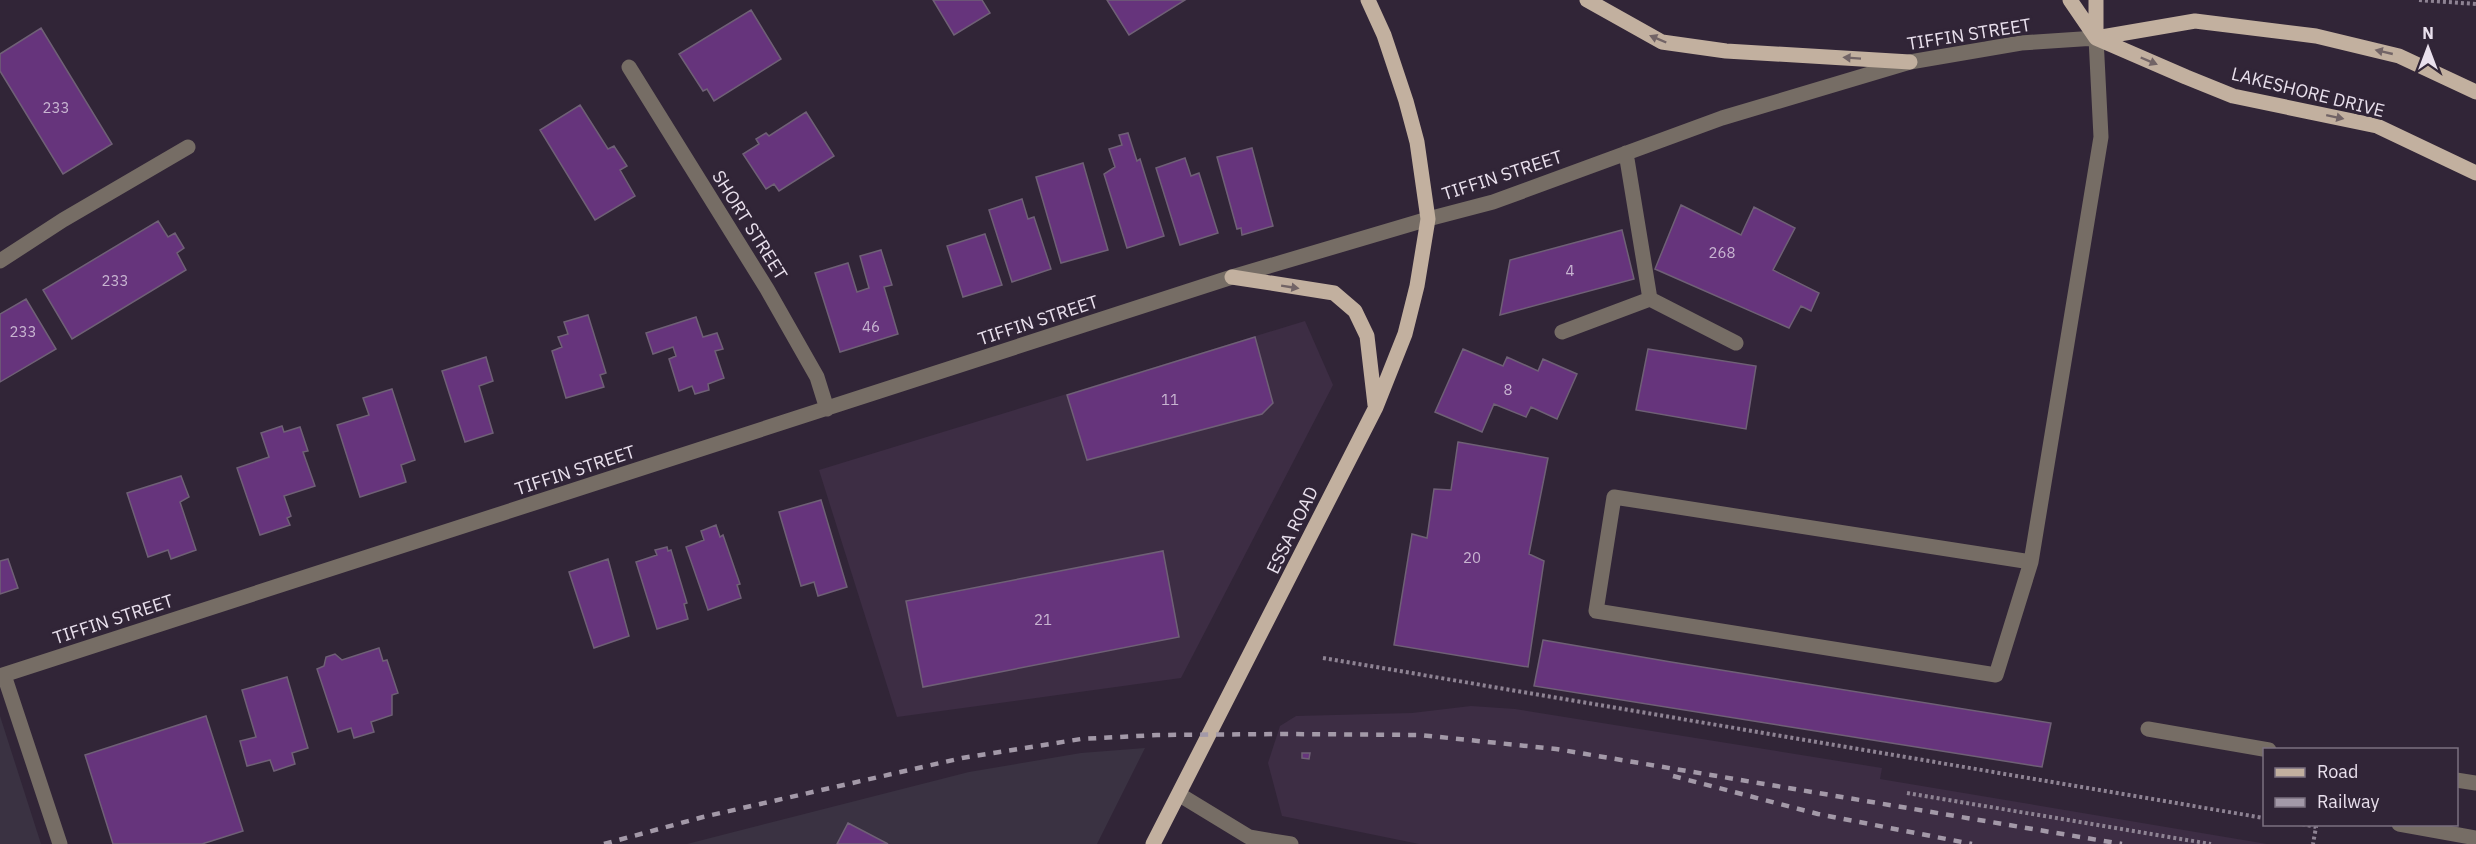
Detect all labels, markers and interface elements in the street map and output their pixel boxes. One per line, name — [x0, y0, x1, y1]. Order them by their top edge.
street label: TIFFIN STREET — [1905, 13, 2033, 55]
north arrow — [2398, 18, 2458, 78]
text: N — [2422, 23, 2434, 43]
one-way arrow — [1649, 34, 1667, 44]
one-way arrow — [2375, 47, 2393, 57]
one-way arrow — [1842, 54, 1861, 63]
one-way arrow — [2141, 56, 2159, 66]
street label: LAKESHORE DRIVE — [2229, 62, 2387, 122]
house number: 233 — [42, 98, 70, 117]
one-way arrow — [2326, 113, 2344, 123]
street label: TIFFIN STREET — [1439, 145, 1565, 205]
street label: SHORT STREET — [707, 166, 793, 284]
house number: 268 — [1708, 243, 1736, 262]
house number: 4 — [1565, 261, 1575, 280]
house number: 233 — [101, 271, 129, 290]
one-way arrow — [1281, 282, 1300, 291]
street label: TIFFIN STREET — [975, 290, 1101, 350]
house number: 46 — [862, 317, 880, 336]
house number: 233 — [9, 322, 37, 341]
house number: 8 — [1503, 380, 1513, 399]
house number: 11 — [1161, 390, 1179, 409]
street label: TIFFIN STREET — [512, 440, 638, 500]
street label: ESSA ROAD — [1261, 483, 1323, 577]
house number: 20 — [1463, 548, 1481, 567]
street label: TIFFIN STREET — [50, 589, 176, 649]
house number: 21 — [1034, 610, 1052, 629]
legend — [2263, 748, 2458, 826]
text: Road — [2317, 760, 2358, 783]
text: Railway — [2317, 790, 2379, 813]

